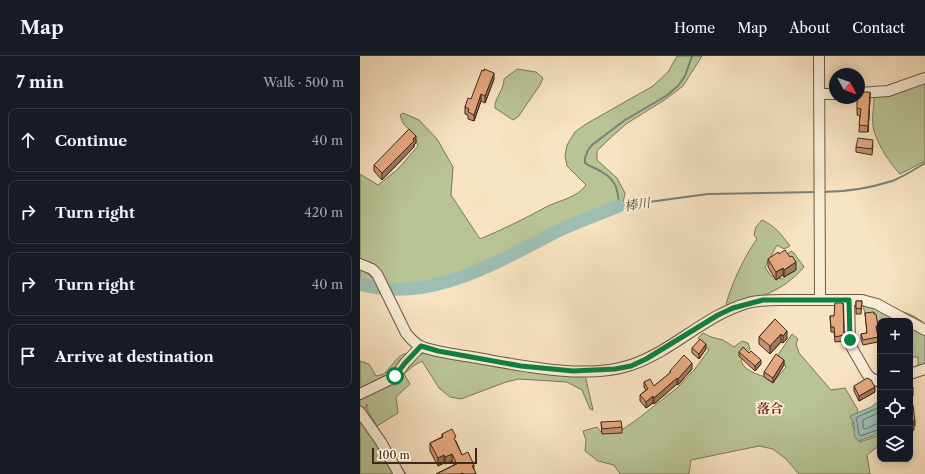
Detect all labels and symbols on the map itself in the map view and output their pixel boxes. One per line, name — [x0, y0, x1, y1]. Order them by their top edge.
north arrow — [829, 68, 865, 104]
water label: 棒川 — [623, 194, 653, 214]
route end — [841, 331, 859, 349]
route start — [386, 367, 404, 385]
district label: 落合 — [757, 400, 783, 416]
scale bar — [372, 446, 477, 465]

